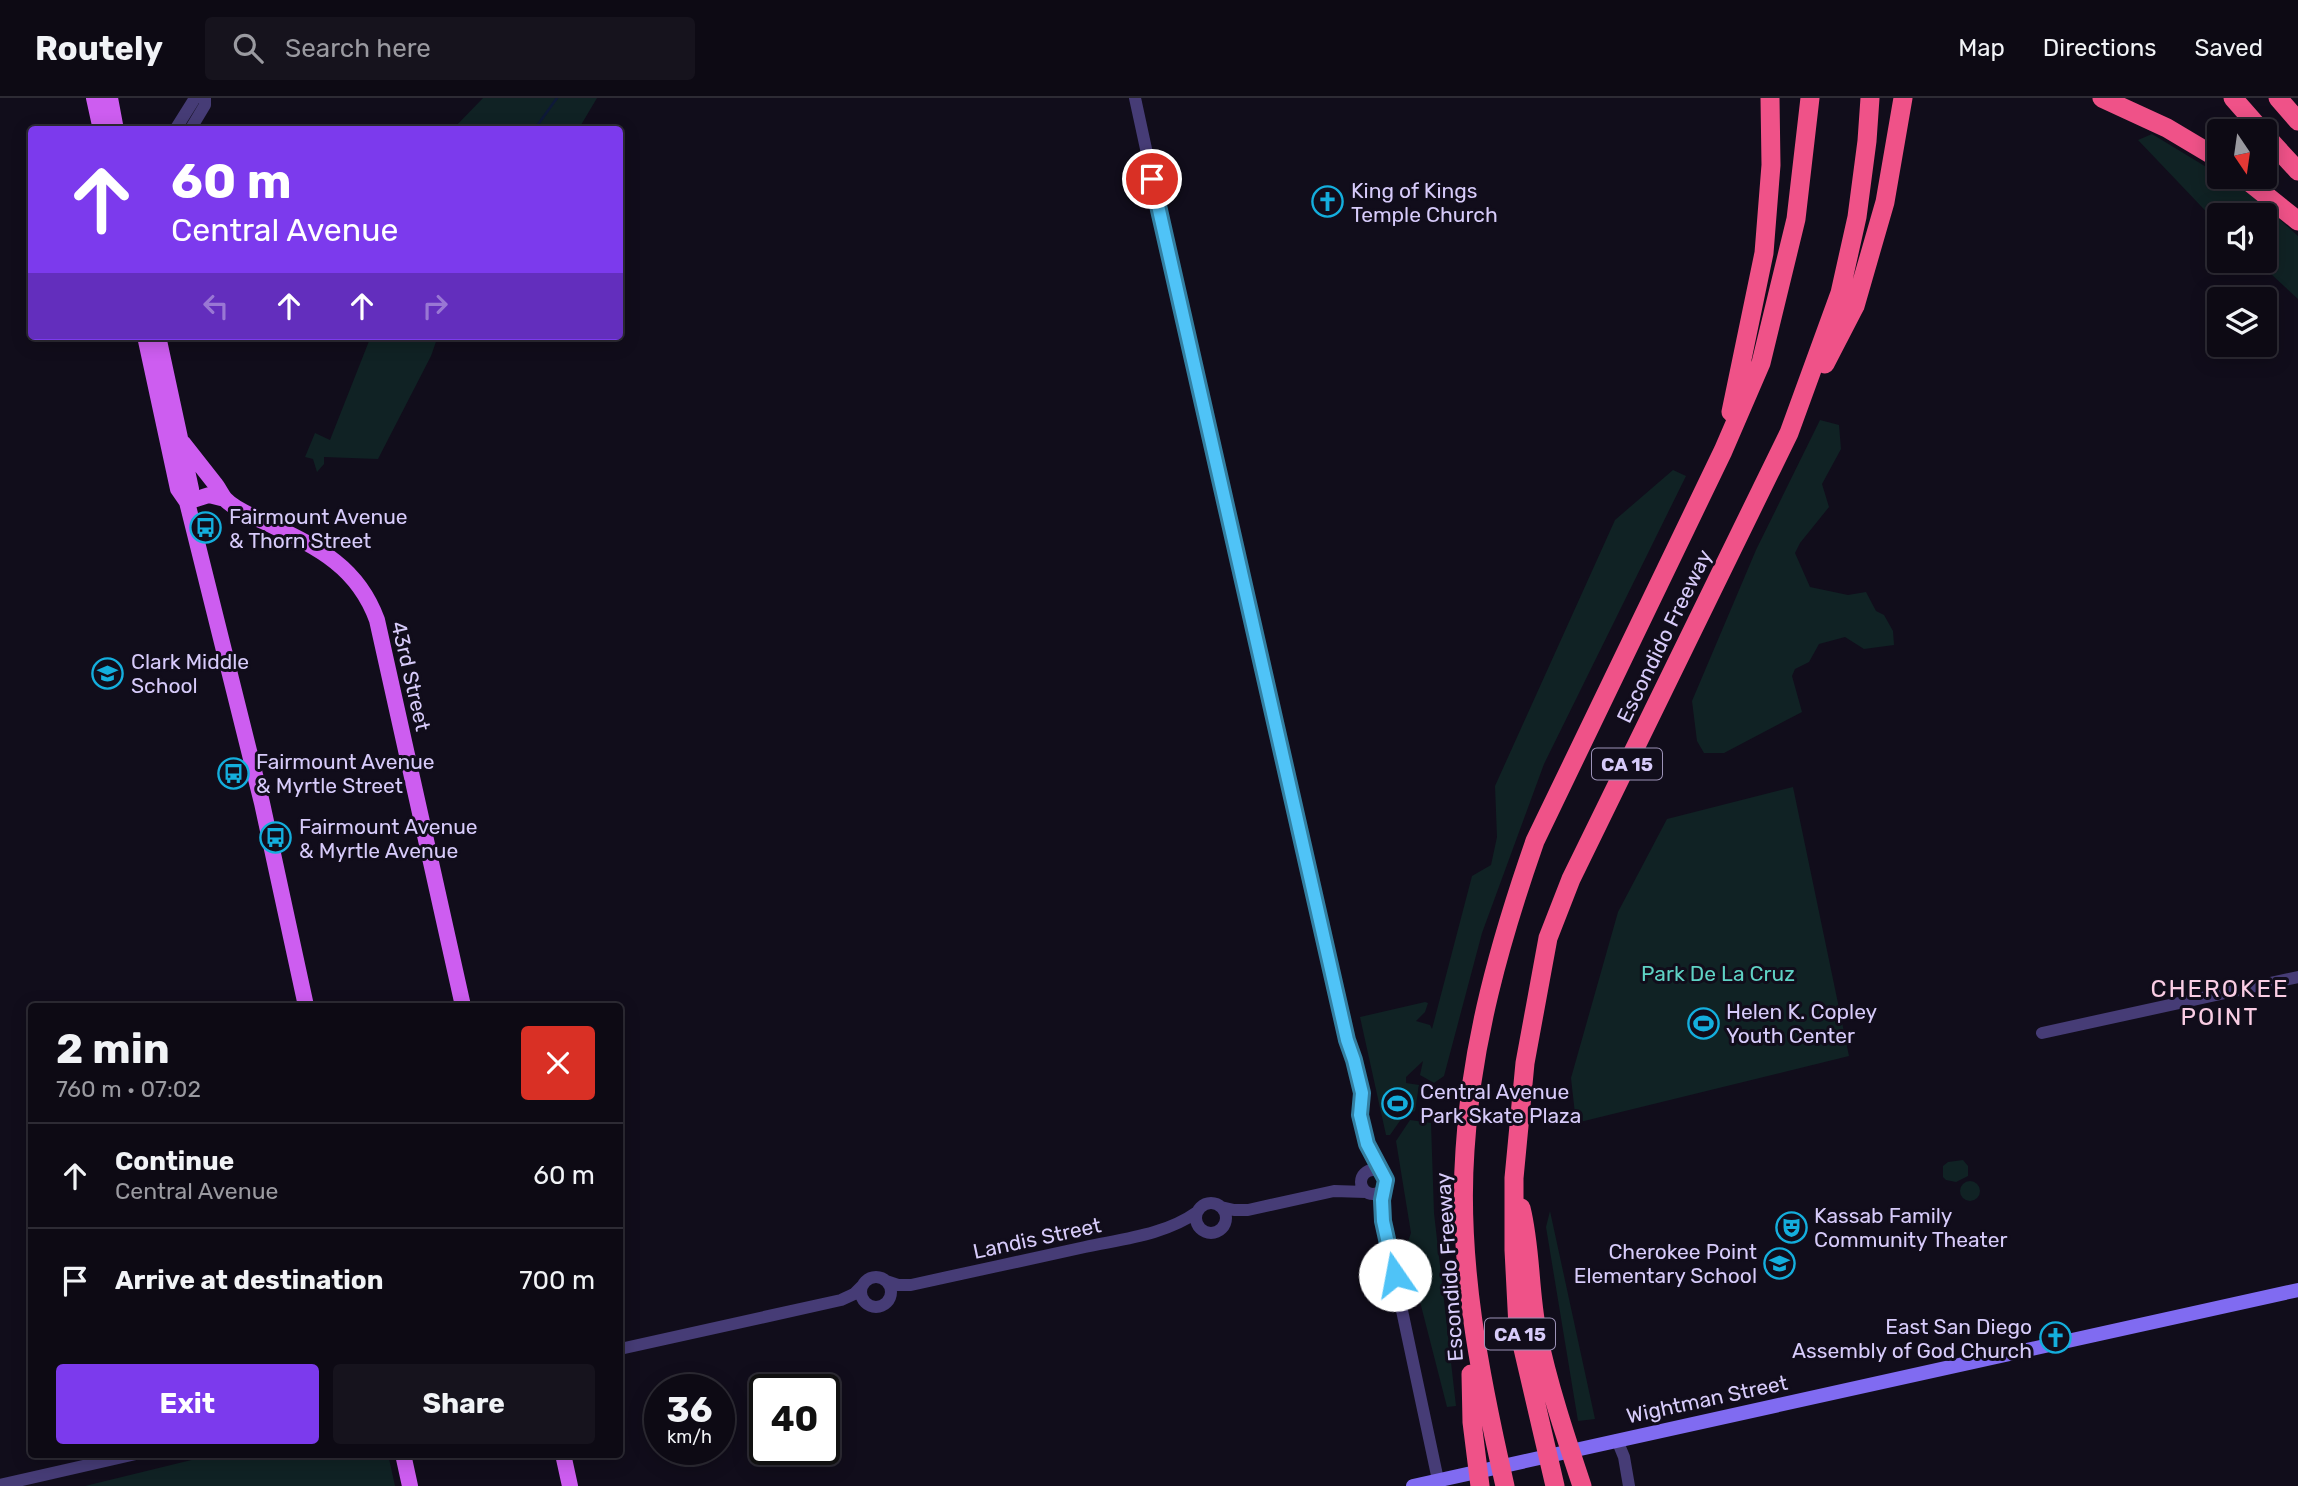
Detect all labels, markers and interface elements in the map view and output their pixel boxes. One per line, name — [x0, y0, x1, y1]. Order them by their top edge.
search box — [205, 17, 695, 80]
text: Routely — [35, 29, 163, 68]
icon: search — [229, 29, 267, 67]
text: Search here — [285, 33, 431, 64]
text: Map — [1958, 34, 2005, 62]
text: Directions — [2043, 34, 2156, 62]
text: Saved — [2194, 34, 2263, 62]
north arrow — [2207, 119, 2277, 189]
map controls — [2207, 119, 2277, 357]
pin — [1122, 149, 1182, 209]
text: 60 m — [171, 152, 292, 210]
icon: ahead — [56, 154, 147, 245]
icon: arrive — [1133, 160, 1171, 198]
place label: King of Kings Temple Church — [1351, 178, 1498, 227]
church icon: King of Kings Temple Church — [1311, 185, 1345, 219]
button: sound — [2207, 203, 2277, 273]
text: Central Avenue — [171, 211, 398, 249]
icon: left — [197, 287, 235, 325]
icon: ahead — [270, 287, 308, 325]
icon: ahead — [343, 287, 381, 325]
icon: right — [416, 287, 454, 325]
button: layers — [2207, 287, 2277, 357]
place label: Fairmount Avenue & Thorn Street — [229, 504, 408, 553]
bus stop icon: Fairmount Avenue & Thorn Street — [189, 511, 223, 545]
street label: Escondido Freeway — [1611, 545, 1717, 727]
street label: 43rd Street — [386, 619, 436, 733]
place label: Clark Middle School — [131, 649, 249, 698]
school or university icon: Clark Middle School — [91, 656, 125, 690]
road number: CA 15 — [1592, 748, 1662, 779]
place label: Fairmount Avenue & Myrtle Street — [256, 749, 435, 798]
bus stop icon: Fairmount Avenue & Myrtle Street — [216, 756, 250, 790]
place label: Fairmount Avenue & Myrtle Avenue — [299, 814, 478, 863]
bus stop icon: Fairmount Avenue & Myrtle Avenue — [259, 821, 293, 855]
park label: Park De La Cruz — [1641, 961, 1795, 986]
district label: CHEROKEE POINT — [2150, 975, 2290, 1031]
place label: Helen K. Copley Youth Center — [1726, 999, 1878, 1048]
sports icon: Helen K. Copley Youth Center — [1686, 1006, 1720, 1040]
text: 2 min — [56, 1024, 170, 1074]
button: close — [521, 1026, 595, 1100]
text: 760 m · 07:02 — [56, 1075, 201, 1103]
place label: Central Avenue Park Skate Plaza — [1420, 1079, 1581, 1128]
sports icon: Central Avenue Park Skate Plaza — [1380, 1086, 1414, 1120]
text: Continue — [115, 1146, 234, 1177]
icon: ahead — [56, 1157, 94, 1195]
text: 60 m — [533, 1160, 595, 1191]
street label: Escondido Freeway — [1430, 1171, 1468, 1362]
text: Central Avenue — [115, 1177, 278, 1205]
place label: Kassab Family Community Theater — [1814, 1203, 2007, 1252]
theatre icon: Kassab Family Community Theater — [1774, 1210, 1808, 1244]
street label: Landis Street — [971, 1212, 1103, 1264]
position arrow — [1358, 1238, 1432, 1312]
place label: Cherokee Point Elementary School — [1574, 1239, 1757, 1288]
school or university icon: Cherokee Point Elementary School — [1763, 1246, 1797, 1280]
icon: arrive — [56, 1262, 94, 1300]
text: Arrive at destination — [115, 1265, 383, 1296]
text: 700 m — [519, 1265, 595, 1296]
place label: East San Diego Assembly of God Church — [1792, 1314, 2032, 1363]
road number: CA 15 — [1485, 1318, 1555, 1350]
church icon: East San Diego Assembly of God Church — [2038, 1321, 2072, 1355]
button: Exit — [56, 1364, 319, 1444]
button: Share — [333, 1364, 595, 1444]
street label: Wightman Street — [1624, 1370, 1790, 1428]
speed limit sign: 40 — [749, 1374, 840, 1465]
text: 36 — [667, 1389, 712, 1431]
text: km/h — [667, 1426, 712, 1448]

